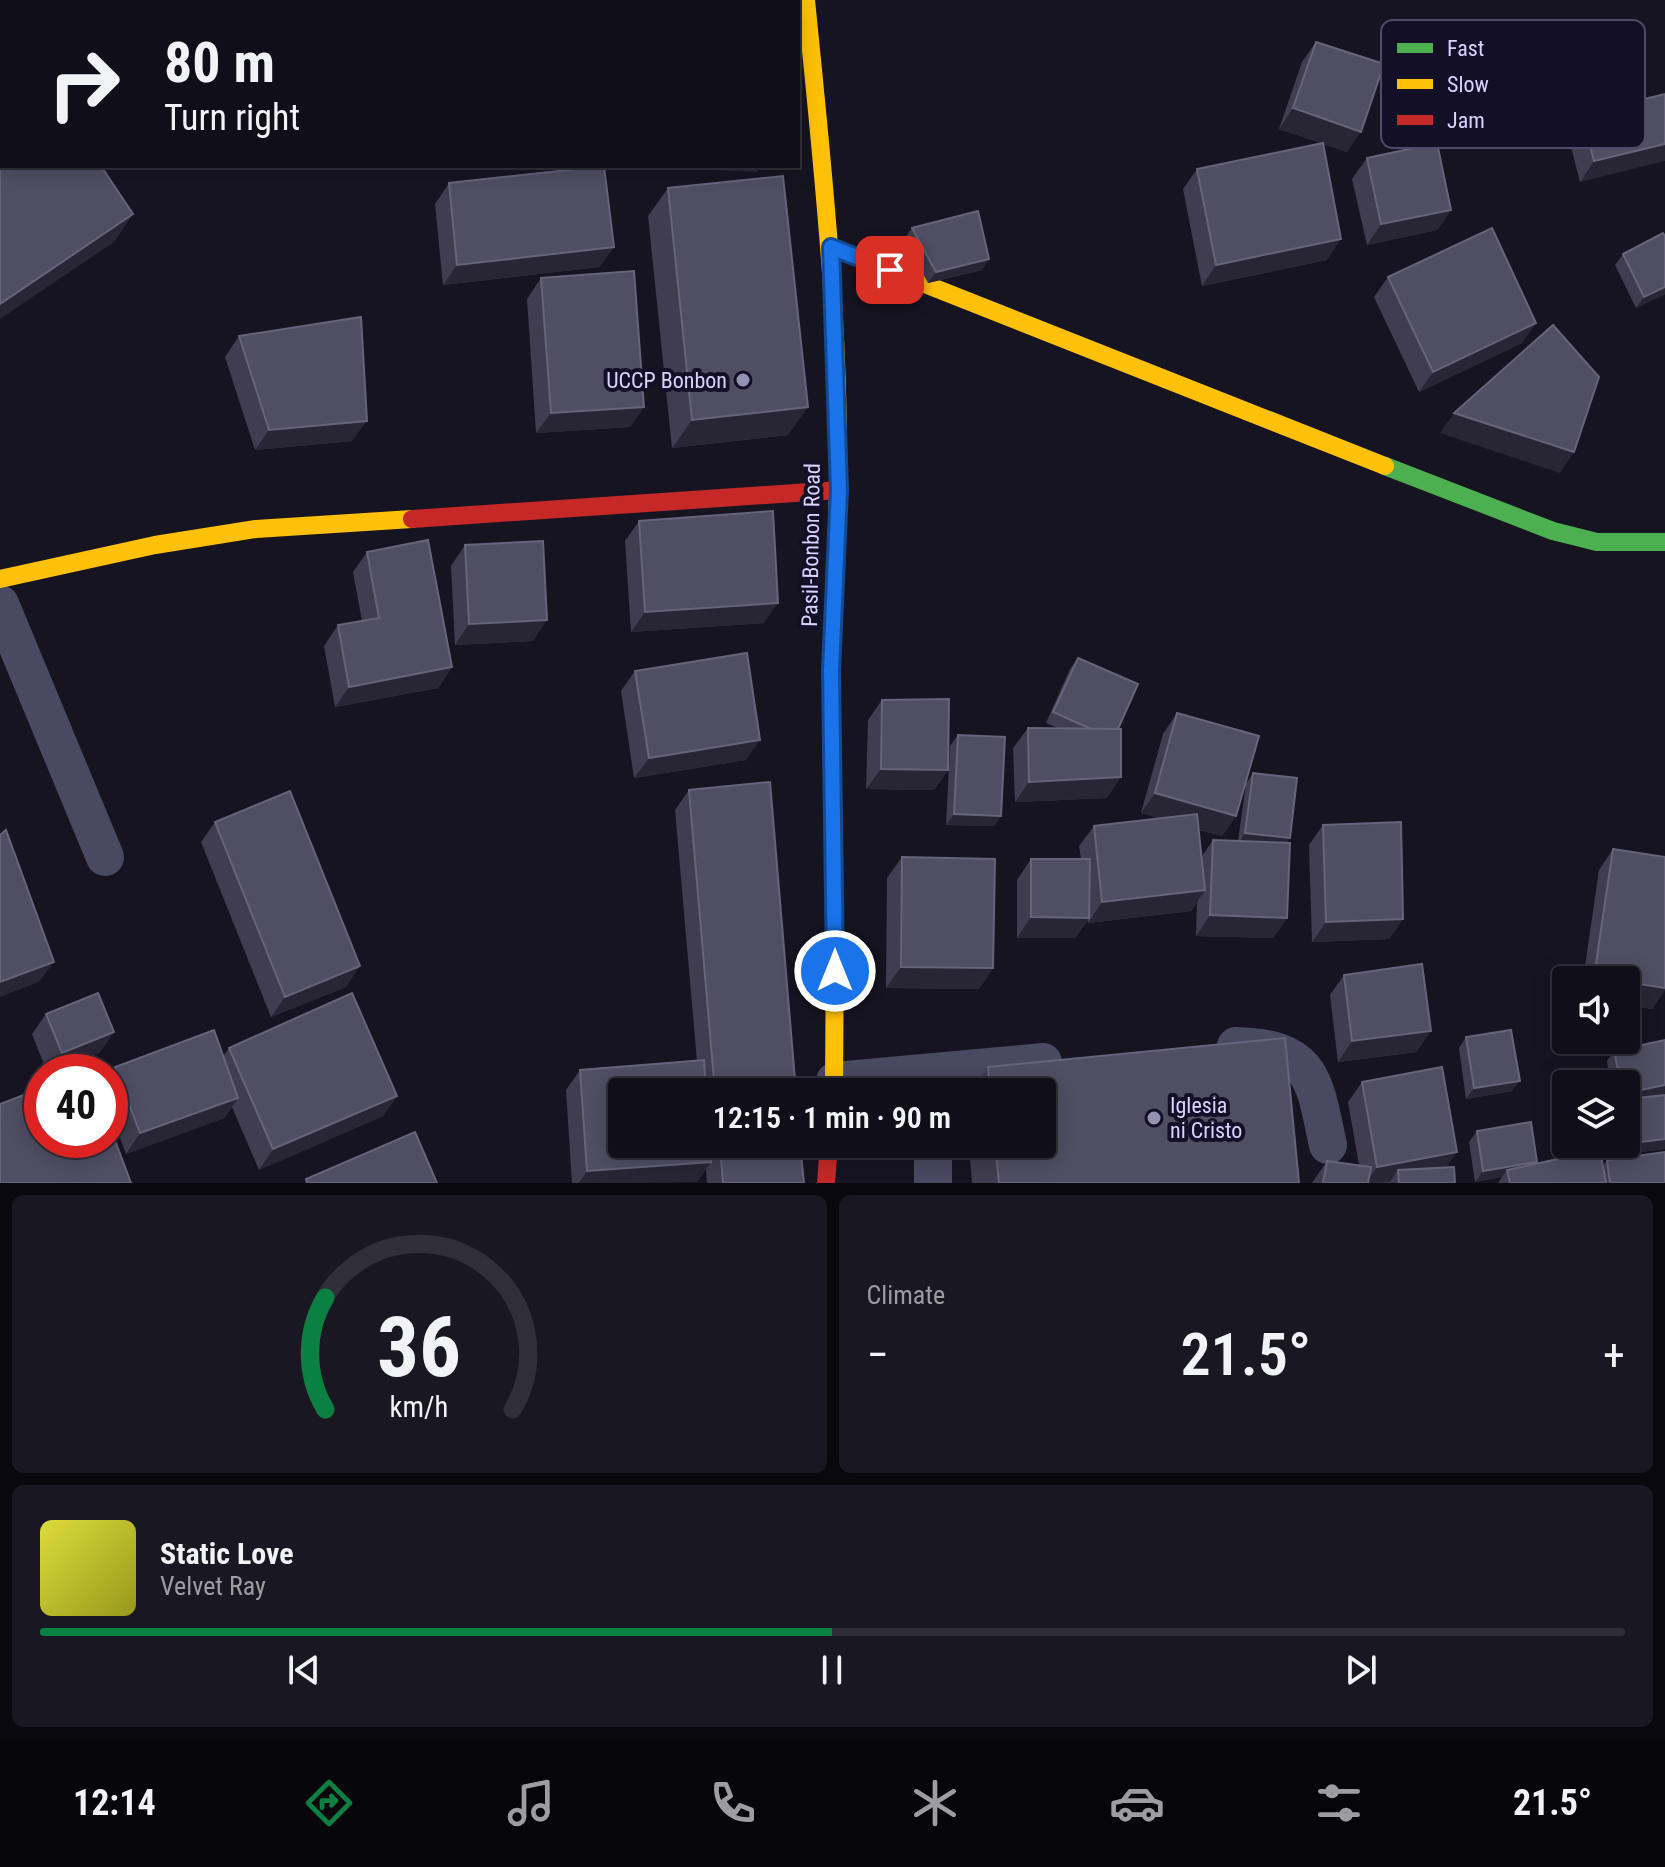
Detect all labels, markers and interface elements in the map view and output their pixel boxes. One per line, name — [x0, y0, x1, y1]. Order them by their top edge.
legend — [1381, 20, 1645, 148]
text: 80 m — [164, 30, 275, 96]
icon: right — [32, 32, 136, 136]
text: Fast — [1447, 36, 1484, 61]
text: Slow — [1447, 72, 1489, 97]
text: Turn right — [164, 97, 300, 139]
text: Jam — [1447, 108, 1485, 133]
pin — [856, 236, 924, 304]
icon: arrive — [868, 248, 912, 292]
place label: UCCP Bonbon — [606, 368, 727, 393]
marker: UCCP Bonbon — [734, 371, 752, 389]
street label: Pasil-Bonbon Road — [797, 463, 825, 627]
position arrow — [793, 929, 877, 1013]
map controls — [1552, 966, 1640, 1158]
button: sound — [1552, 966, 1640, 1054]
speed limit sign: 40 — [24, 1054, 128, 1158]
button: layers — [1552, 1070, 1640, 1158]
place label: Iglesia ni Cristo — [1170, 1093, 1242, 1143]
text: 12:15 · 1 min · 90 m — [713, 1100, 951, 1135]
marker: Iglesia ni Cristo — [1145, 1109, 1163, 1127]
text: Climate — [867, 1280, 945, 1310]
text: 36 — [377, 1299, 461, 1396]
text: 21.5° — [1180, 1319, 1311, 1390]
text: − — [867, 1329, 889, 1381]
text: + — [1603, 1329, 1625, 1381]
text: km/h — [390, 1390, 449, 1424]
text: Static Love — [160, 1536, 294, 1571]
text: Velvet Ray — [160, 1571, 266, 1601]
icon: previous — [282, 1648, 326, 1692]
icon: pause — [810, 1648, 854, 1692]
icon: next — [1339, 1648, 1383, 1692]
icon: directions — [301, 1775, 357, 1831]
icon: music — [503, 1775, 559, 1831]
icon: phone — [705, 1775, 761, 1831]
icon: climate — [907, 1775, 963, 1831]
icon: car — [1109, 1775, 1165, 1831]
icon: filters — [1311, 1775, 1367, 1831]
text: 12:14 — [73, 1782, 156, 1824]
text: 21.5° — [1513, 1782, 1592, 1824]

